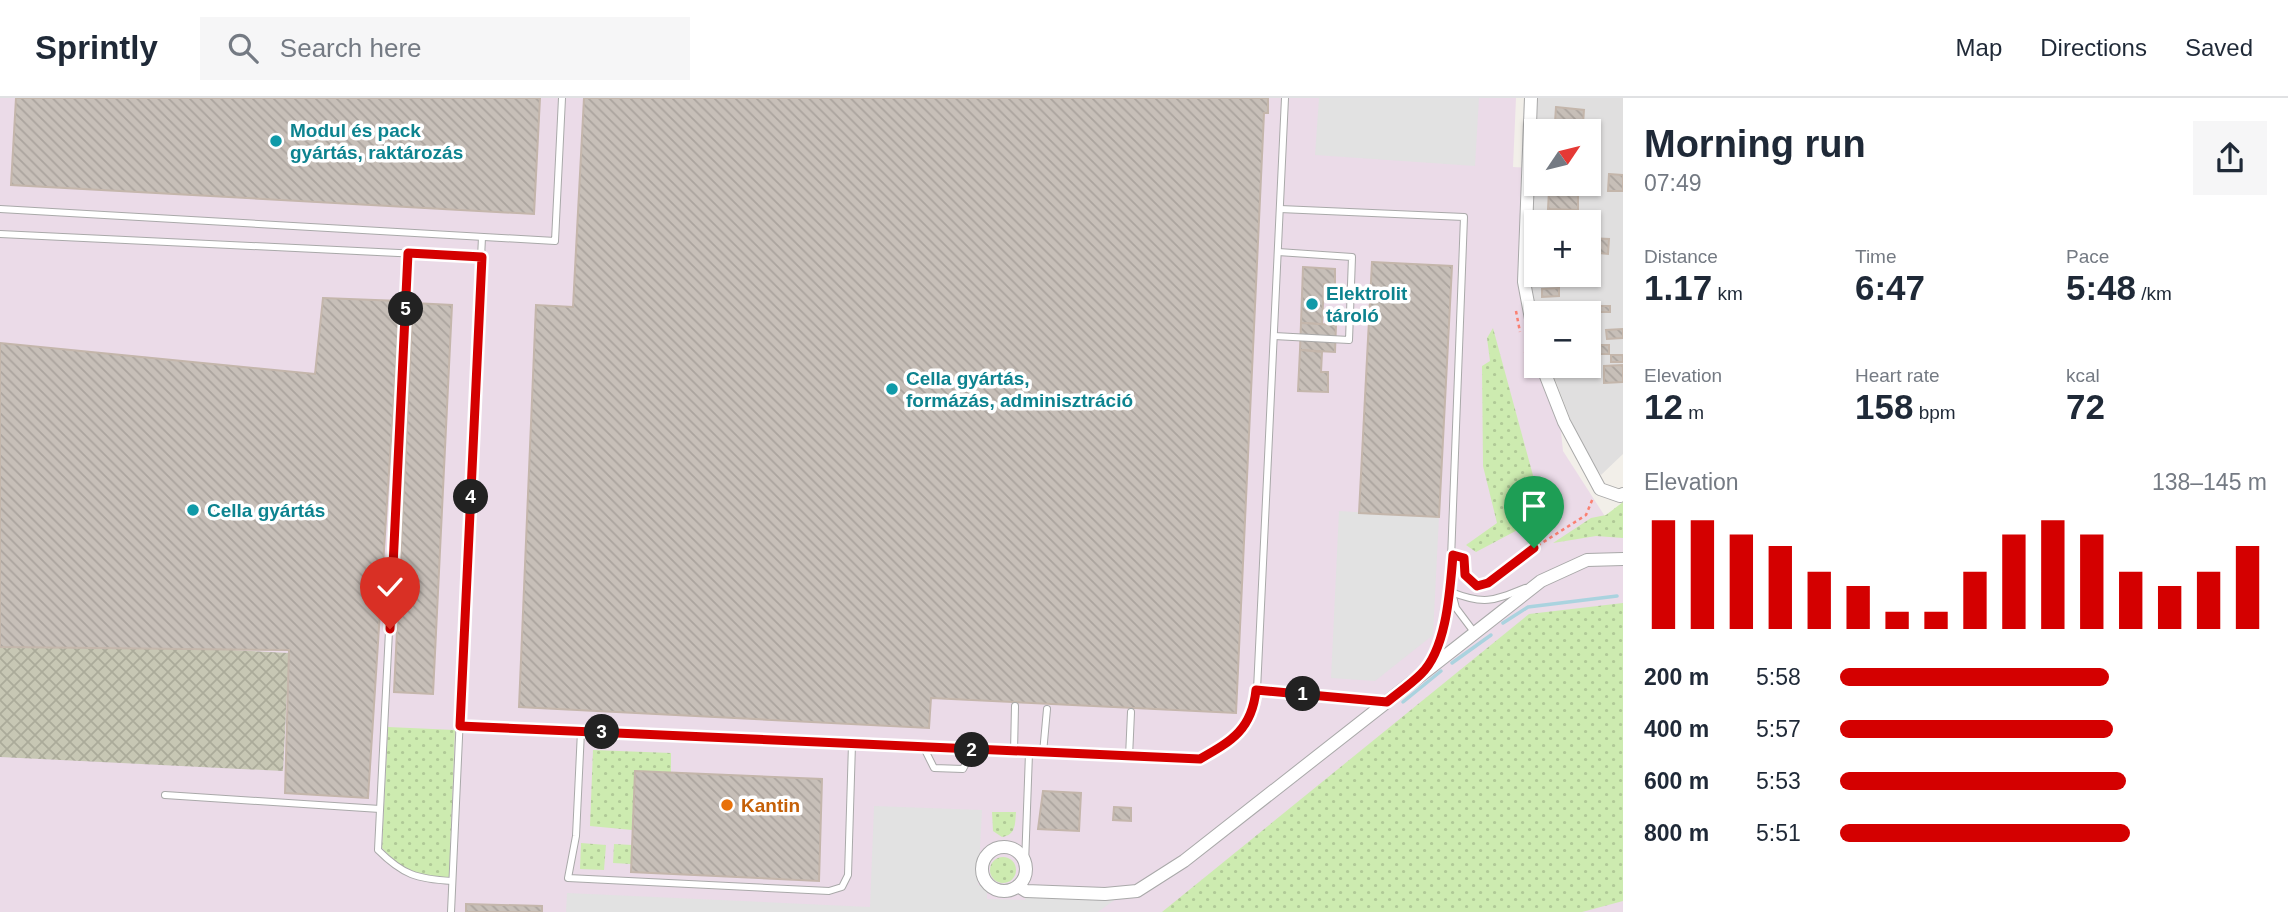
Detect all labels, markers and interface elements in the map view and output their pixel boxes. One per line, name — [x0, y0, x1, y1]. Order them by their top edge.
search box — [200, 17, 690, 80]
text: Sprintly — [35, 29, 158, 66]
icon: search — [224, 29, 262, 67]
text: Search here — [280, 33, 422, 63]
text: Map — [1956, 34, 2002, 61]
text: Directions — [2040, 34, 2147, 61]
text: Saved — [2185, 34, 2253, 61]
north arrow — [1524, 119, 1601, 196]
map controls — [1524, 119, 1601, 378]
place label: Modul és pack gyártás, raktározás — [290, 120, 463, 163]
button: share — [2193, 121, 2267, 195]
text: Morning run — [1644, 123, 1866, 165]
marker: Modul és pack gyártás, raktározás — [268, 133, 284, 149]
text: 07:49 — [1644, 170, 1702, 196]
button: + — [1524, 210, 1601, 287]
text: Distance — [1644, 246, 1718, 267]
text: Time — [1855, 246, 1897, 267]
text: Pace — [2066, 246, 2109, 267]
text: 1.17 — [1644, 268, 1712, 307]
text: 6:47 — [1855, 268, 1925, 307]
text: 5:48 — [2066, 268, 2136, 307]
place label: Elektrolit tároló — [1326, 283, 1408, 326]
text: km — [1712, 283, 1743, 304]
text: /km — [2136, 283, 2172, 304]
pin: 5 — [388, 292, 424, 326]
marker: Elektrolit tároló — [1304, 296, 1320, 312]
text: 5 — [400, 298, 411, 319]
button: − — [1524, 301, 1601, 378]
text: Elevation — [1644, 365, 1722, 386]
text: Heart rate — [1855, 365, 1939, 386]
text: kcal — [2066, 365, 2100, 386]
place label: Cella gyártás, formázás, adminisztráció — [906, 368, 1133, 411]
marker: Cella gyártás, formázás, adminisztráció — [884, 381, 900, 397]
text: 12 — [1644, 387, 1683, 426]
text: 158 — [1855, 387, 1913, 426]
text: 72 — [2066, 387, 2105, 426]
text: m — [1683, 402, 1704, 423]
text: bpm — [1913, 402, 1956, 423]
text: Elevation — [1644, 469, 1739, 495]
text: 138–145 m — [2152, 469, 2267, 495]
pin — [1504, 476, 1564, 548]
pin: 4 — [454, 480, 489, 514]
text: 4 — [465, 486, 476, 507]
icon: arrive — [1515, 487, 1553, 525]
place label: Cella gyártás — [207, 500, 325, 521]
marker: Cella gyártás — [185, 502, 201, 518]
pin — [360, 557, 420, 629]
icon: check — [371, 568, 409, 606]
text: 200 m — [1644, 664, 1709, 690]
text: 5:58 — [1756, 664, 1801, 690]
pin: 1 — [1286, 676, 1320, 712]
text: 1 — [1297, 683, 1308, 704]
pin: 3 — [584, 714, 620, 750]
text: 400 m — [1644, 716, 1709, 742]
text: 5:57 — [1756, 716, 1801, 742]
text: 3 — [596, 721, 607, 742]
pin: 2 — [954, 732, 990, 768]
text: 2 — [966, 739, 977, 760]
text: 600 m — [1644, 768, 1709, 794]
text: 5:53 — [1756, 768, 1801, 794]
place label: Kantin — [741, 795, 800, 816]
marker: Kantin — [719, 797, 735, 813]
text: 800 m — [1644, 820, 1709, 846]
text: 5:51 — [1756, 820, 1801, 846]

